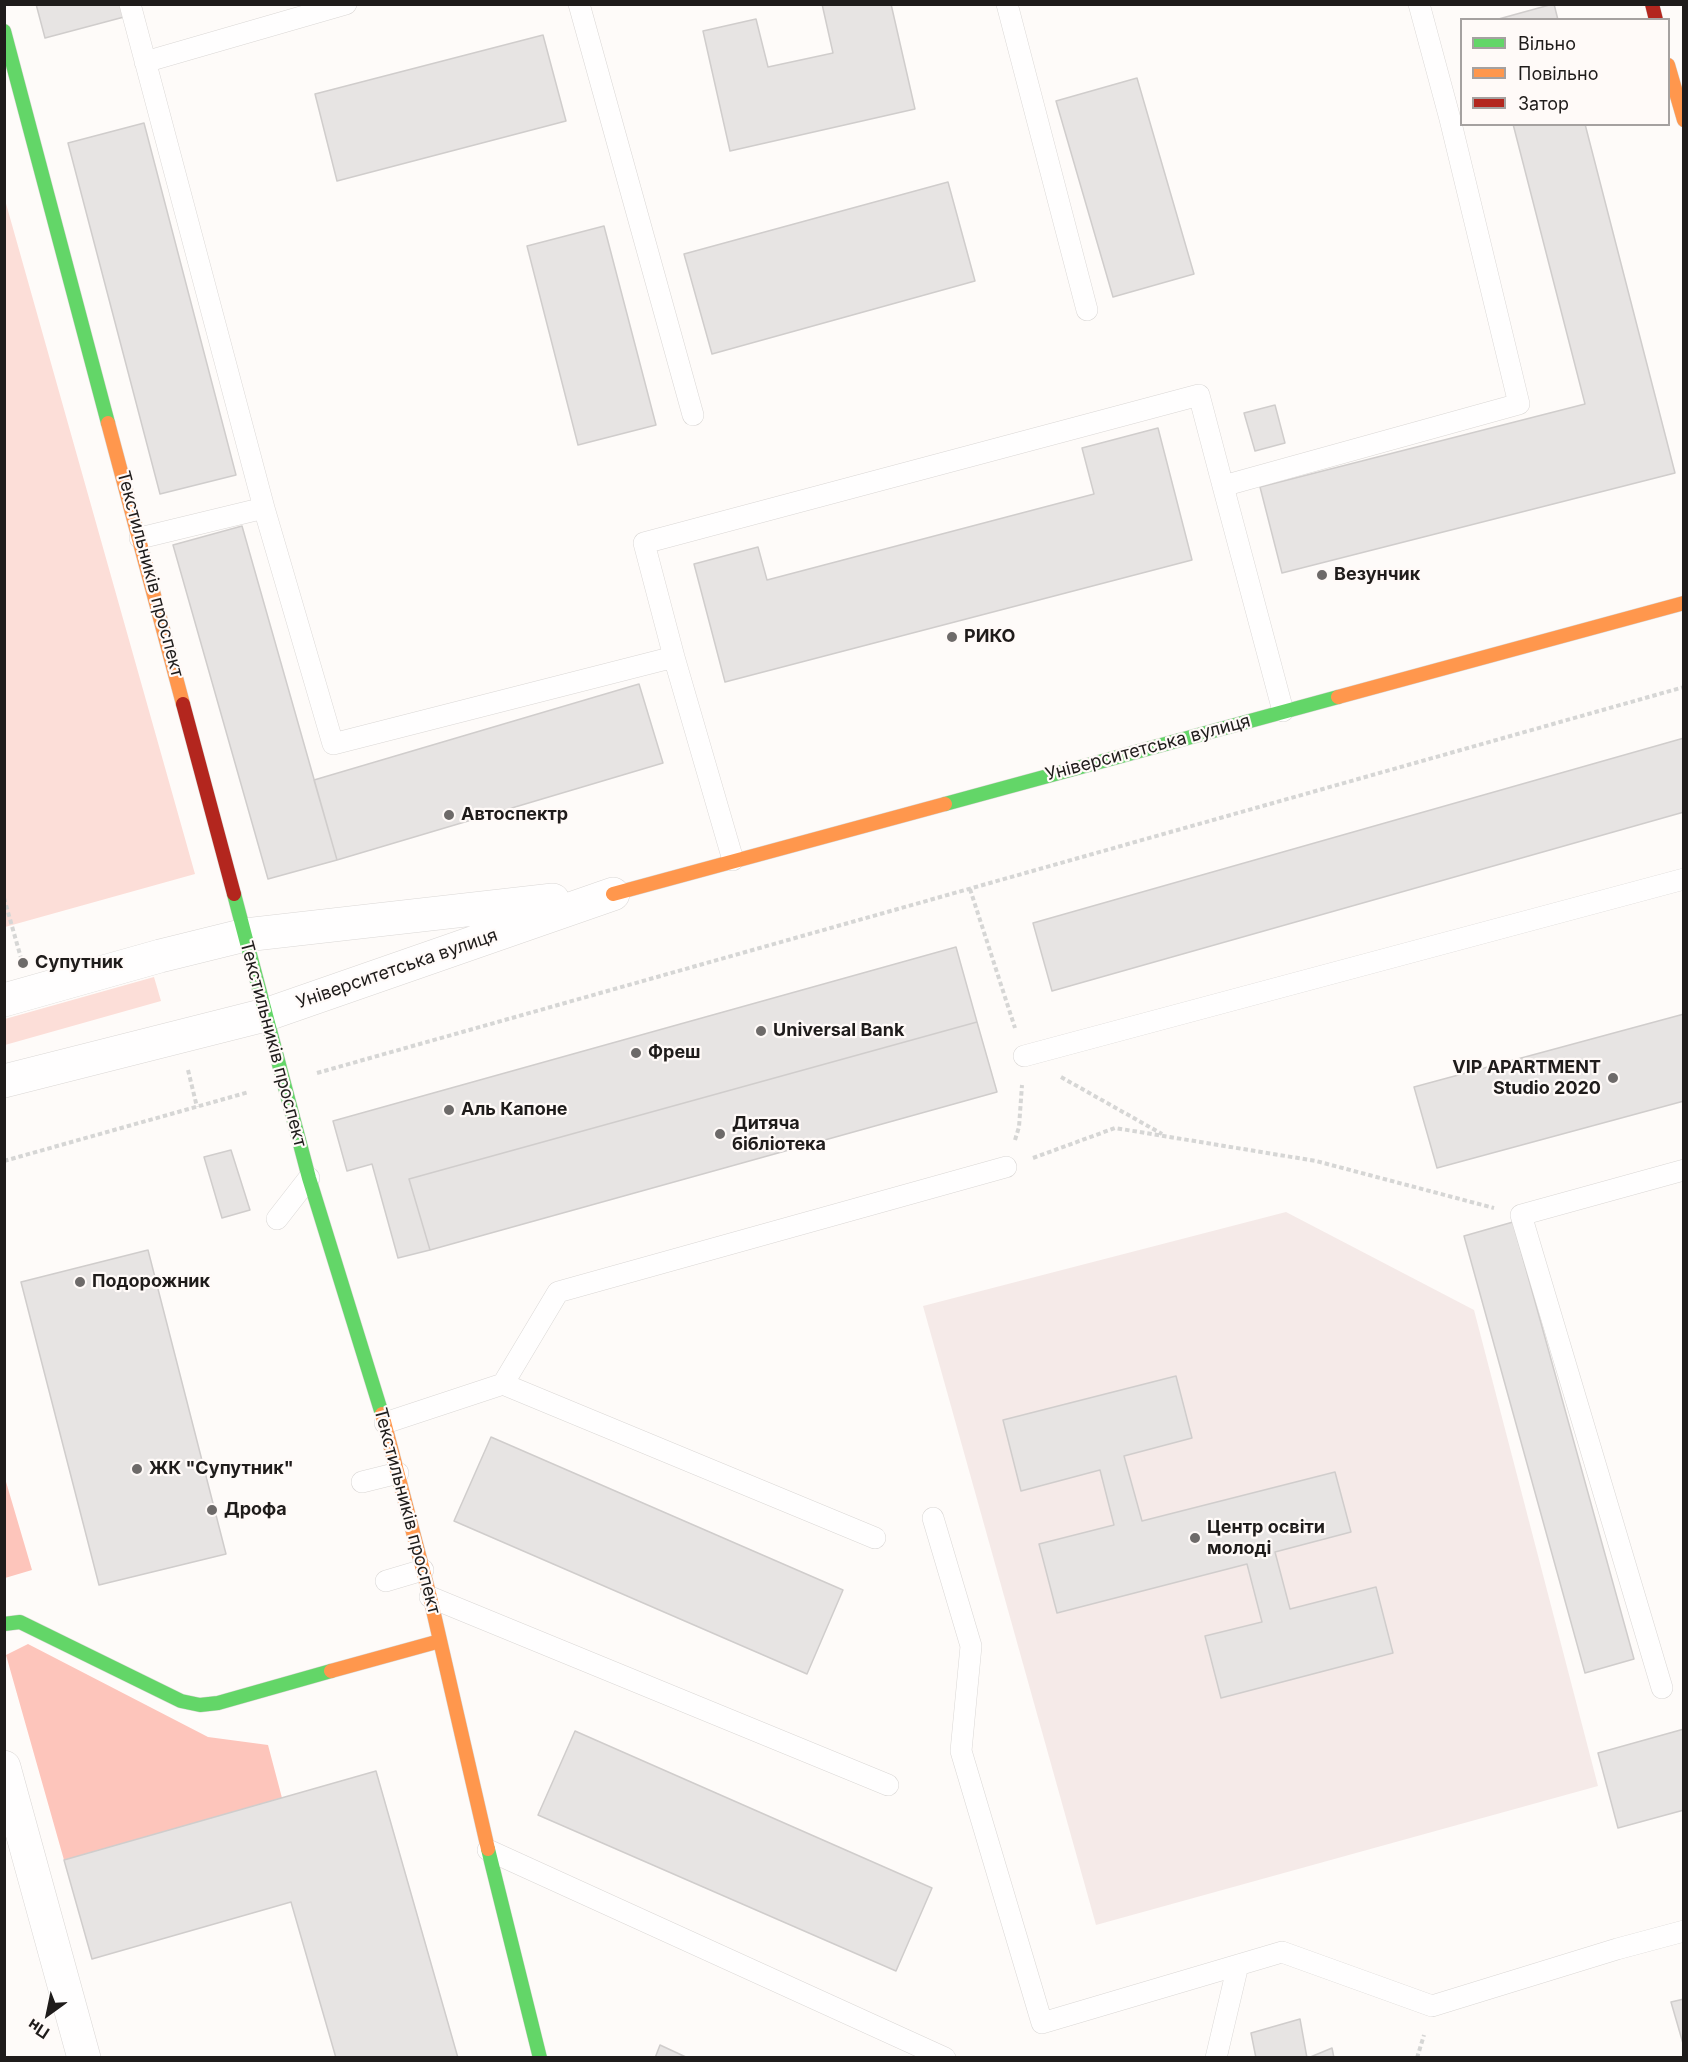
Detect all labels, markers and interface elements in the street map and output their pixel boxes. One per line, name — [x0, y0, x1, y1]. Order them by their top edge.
legend — [1460, 18, 1670, 126]
text: Вільно — [1518, 33, 1576, 54]
text: Повільно — [1518, 63, 1599, 84]
text: Затор — [1518, 93, 1569, 114]
street label: Текстильників проспект — [112, 469, 188, 679]
place label: Везунчик — [1334, 564, 1420, 586]
marker: Везунчик — [1315, 568, 1329, 582]
place label: РИКО — [964, 626, 1015, 648]
marker: РИКО — [945, 630, 959, 644]
street label: Університетська вулиця — [1043, 710, 1253, 786]
place label: Автоспектр — [461, 804, 568, 826]
marker: Автоспектр — [442, 808, 456, 822]
street label: Університетська вулиця — [294, 924, 500, 1014]
street label: Текстильників проспект — [235, 939, 311, 1149]
place label: Супутник — [35, 952, 123, 974]
marker: Супутник — [16, 956, 30, 970]
place label: Universal Bank — [773, 1020, 904, 1042]
marker: Universal Bank — [754, 1024, 768, 1038]
place label: Фреш — [648, 1042, 701, 1064]
marker: Фреш — [629, 1046, 643, 1060]
place label: VIP APARTMENT Studio 2020 — [1452, 1057, 1601, 1100]
marker: VIP APARTMENT Studio 2020 — [1606, 1071, 1620, 1085]
place label: Аль Капоне — [461, 1099, 568, 1121]
marker: Аль Капоне — [442, 1103, 456, 1117]
place label: Дитяча бібліотека — [732, 1113, 826, 1156]
marker: Дитяча бібліотека — [713, 1127, 727, 1141]
place label: Подорожник — [92, 1271, 210, 1293]
marker: Подорожник — [73, 1275, 87, 1289]
street label: Текстильників проспект — [369, 1406, 445, 1616]
place label: ЖК "Супутник" — [149, 1458, 294, 1480]
marker: ЖК "Супутник" — [130, 1462, 144, 1476]
place label: Дрофа — [224, 1499, 287, 1521]
marker: Дрофа — [205, 1503, 219, 1517]
place label: Центр освіти молоді — [1207, 1517, 1325, 1559]
marker: Центр освіти молоді — [1188, 1531, 1202, 1545]
north arrow — [18, 1984, 78, 2044]
text: Пн — [24, 2015, 53, 2043]

